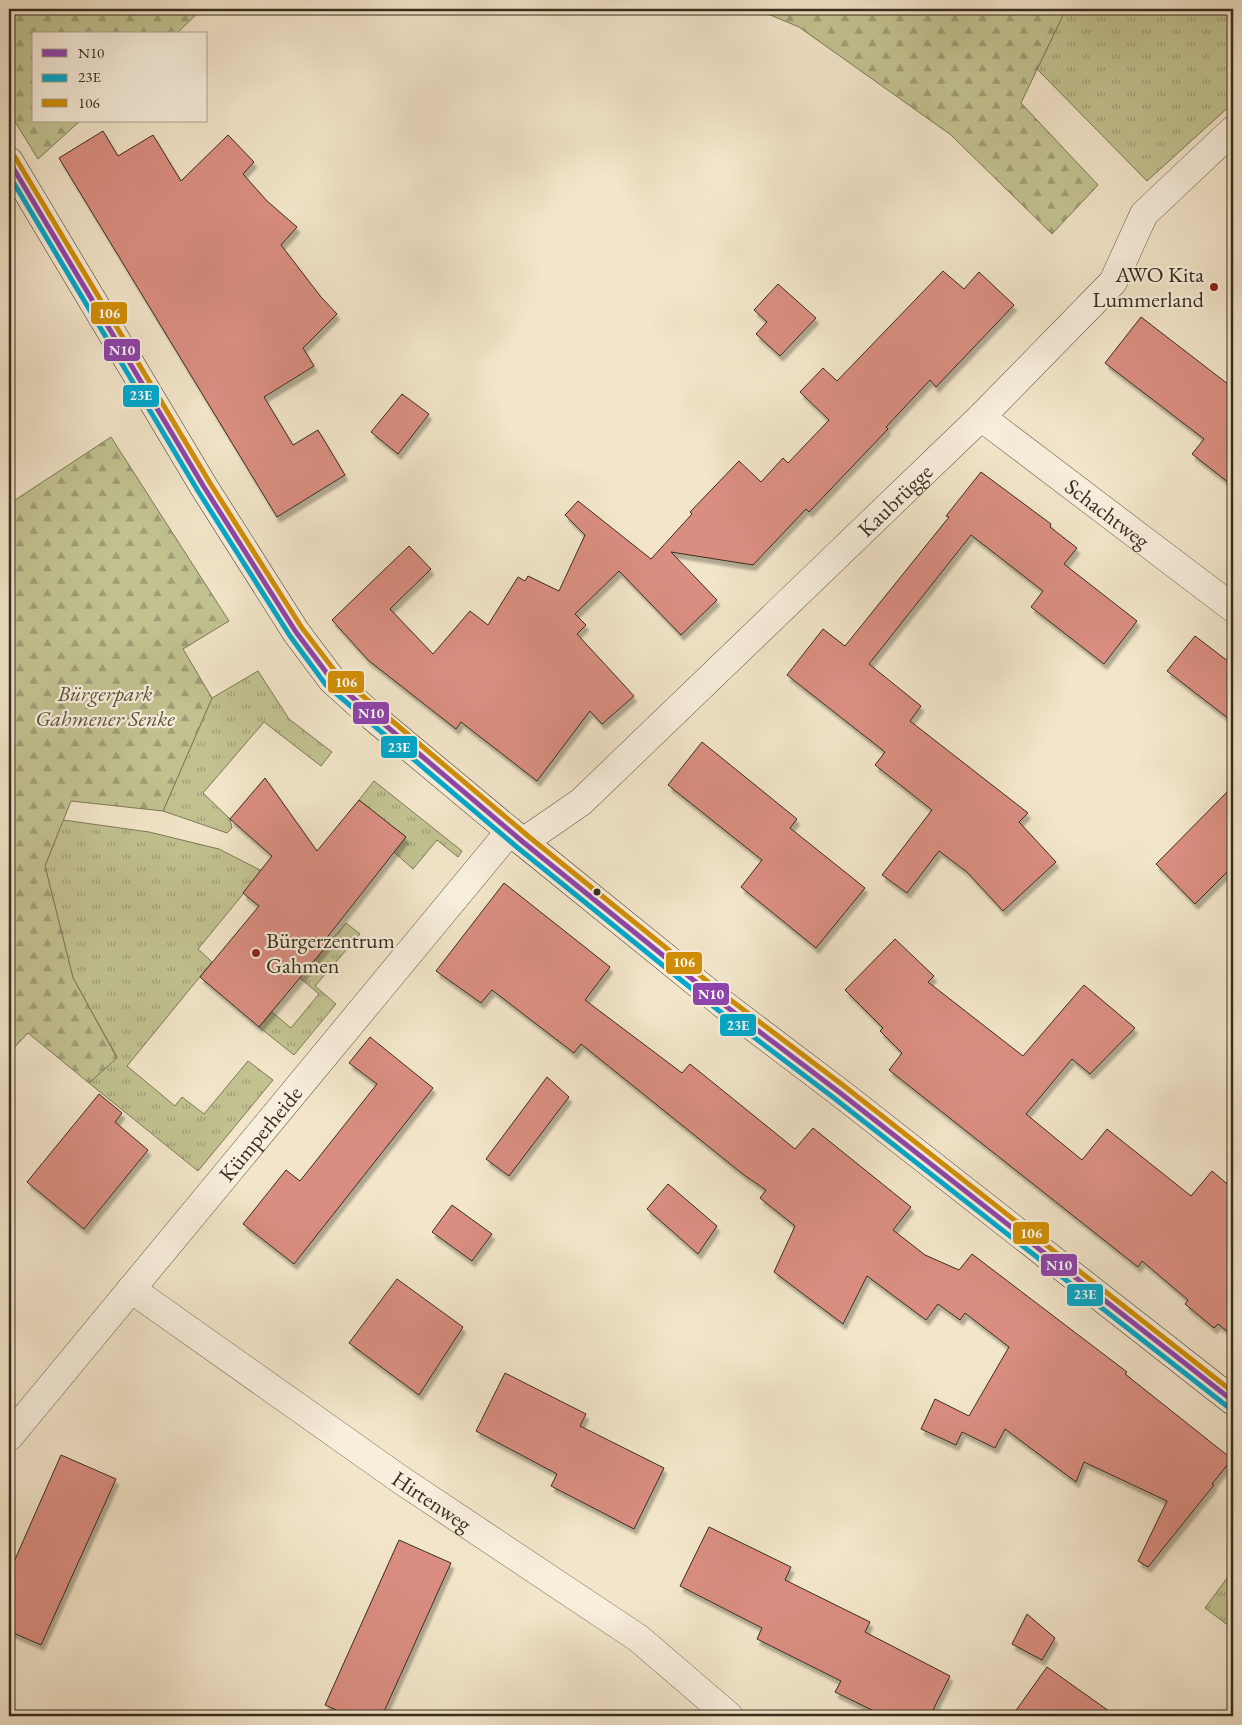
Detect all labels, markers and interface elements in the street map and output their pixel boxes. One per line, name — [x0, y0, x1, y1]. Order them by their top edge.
legend — [32, 32, 208, 122]
text: N10 — [78, 43, 104, 62]
text: 23E — [78, 67, 101, 86]
text: 106 — [78, 93, 100, 112]
place label: AWO Kita Lummerland — [1093, 260, 1205, 314]
marker: AWO Kita Lummerland — [1208, 281, 1220, 293]
line badge: 106 — [90, 301, 128, 325]
text: 106 — [98, 304, 121, 322]
line badge: N10 — [103, 338, 141, 362]
text: N10 — [109, 341, 136, 359]
line badge: 23E — [122, 384, 160, 408]
text: 23E — [130, 386, 152, 404]
street label: Kaubrügge — [851, 457, 939, 543]
street label: Schachtweg — [1059, 472, 1156, 555]
line badge: 106 — [327, 670, 365, 694]
text: 106 — [335, 673, 358, 691]
park label: Bürgerpark Gahmener Senke — [35, 679, 175, 733]
line badge: N10 — [352, 701, 390, 725]
text: N10 — [358, 704, 385, 722]
line badge: 23E — [380, 735, 418, 759]
text: 23E — [388, 738, 410, 756]
unlabelled marker — [592, 887, 602, 897]
place label: Bürgerzentrum Gahmen — [266, 926, 395, 980]
marker: Bürgerzentrum Gahmen — [250, 947, 262, 959]
line badge: 106 — [665, 951, 703, 975]
text: 106 — [673, 953, 696, 971]
line badge: N10 — [692, 982, 730, 1006]
text: N10 — [698, 985, 725, 1003]
line badge: 23E — [719, 1013, 757, 1037]
text: 23E — [727, 1016, 749, 1034]
street label: Kümperheide — [212, 1079, 309, 1188]
line badge: 106 — [1012, 1221, 1050, 1245]
text: 106 — [1020, 1224, 1043, 1242]
line badge: N10 — [1040, 1253, 1078, 1277]
text: N10 — [1046, 1256, 1073, 1274]
line badge: 23E — [1066, 1283, 1104, 1307]
text: 23E — [1074, 1285, 1096, 1303]
street label: Hirtenweg — [386, 1464, 478, 1538]

